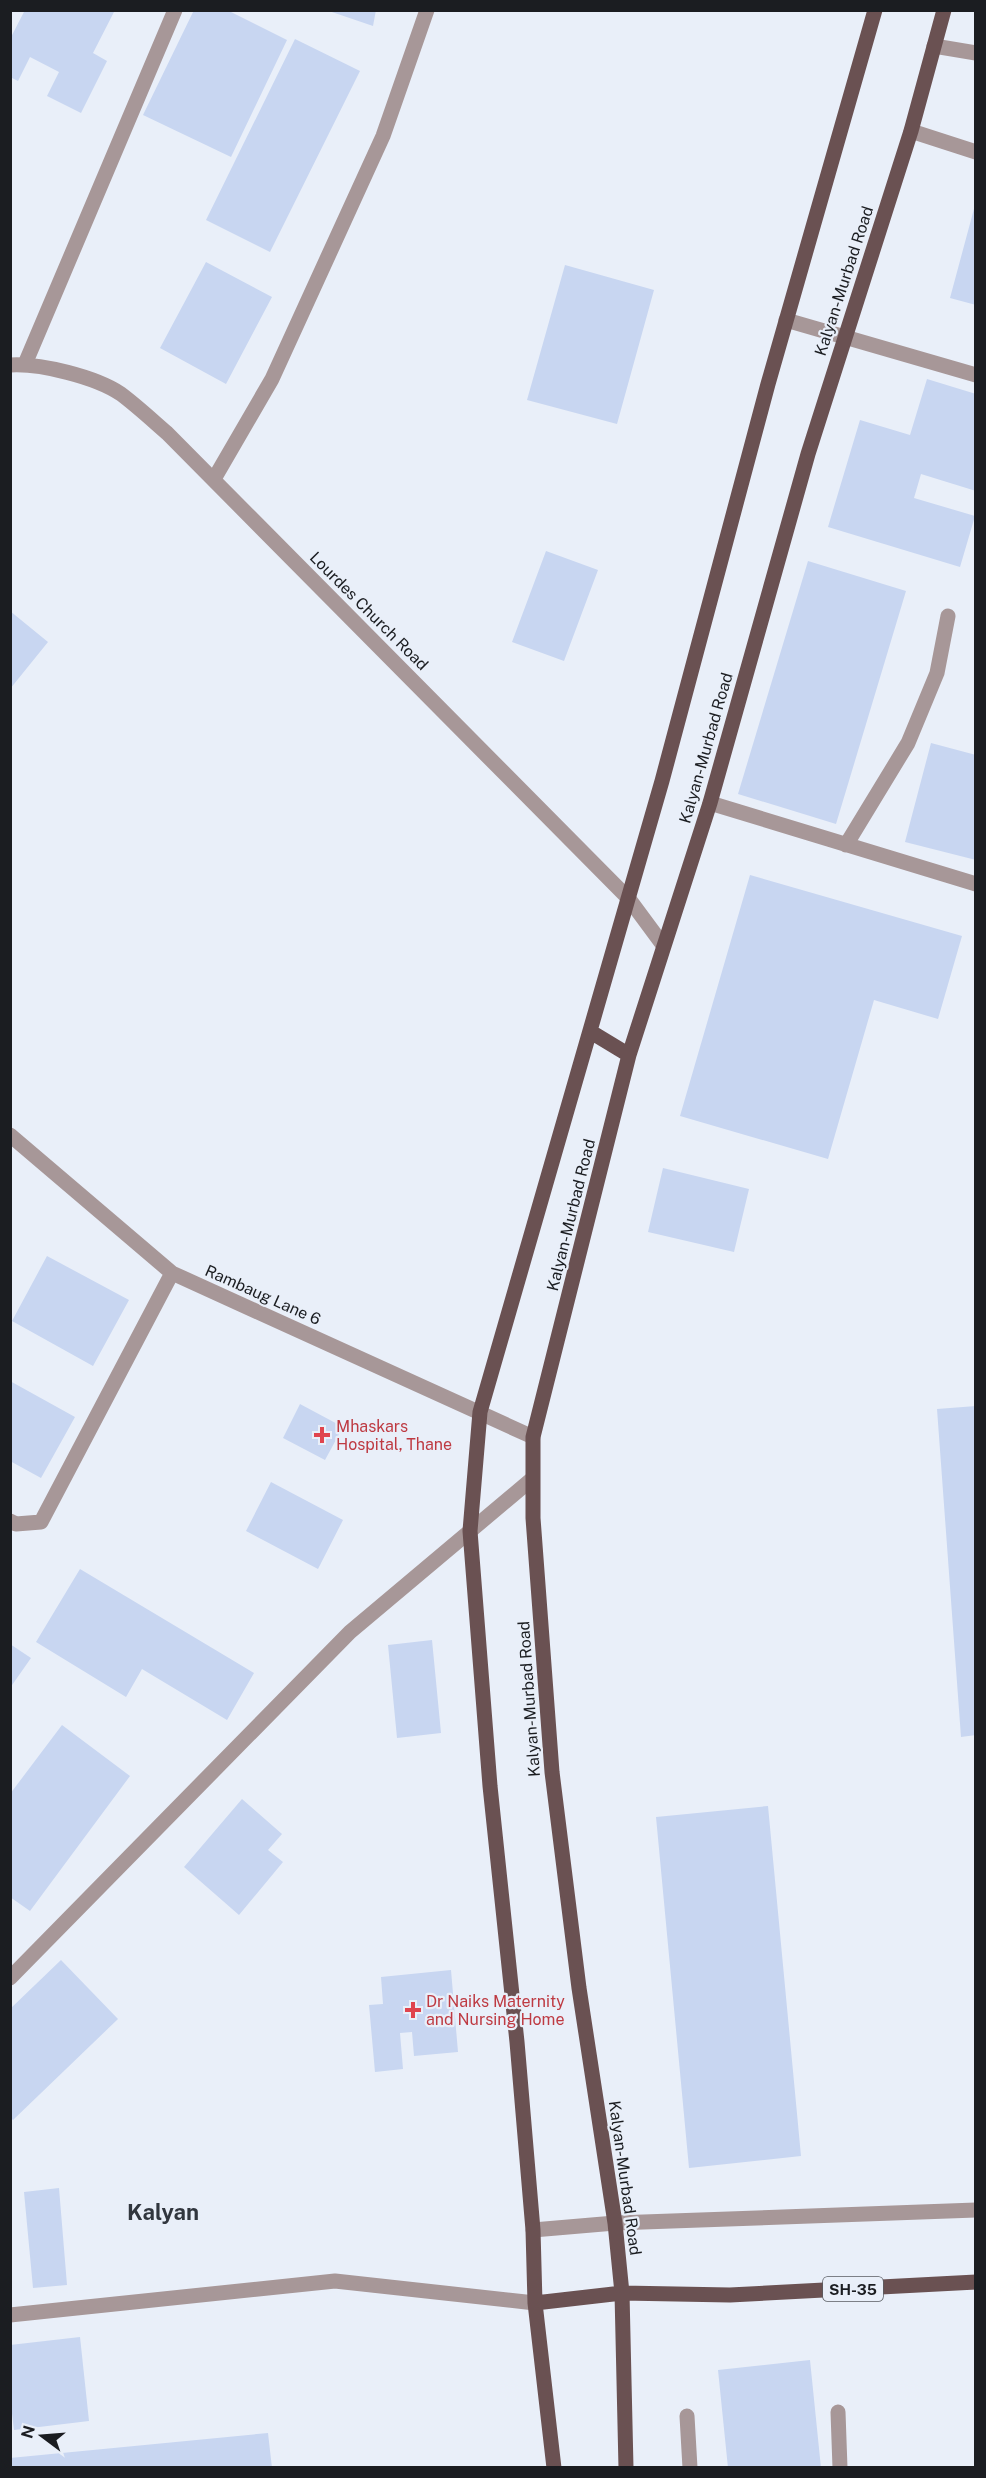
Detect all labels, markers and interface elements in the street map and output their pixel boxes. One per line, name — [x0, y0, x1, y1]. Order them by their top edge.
street label: Kalyan-Murbad Road — [811, 204, 877, 358]
street label: Lourdes Church Road — [306, 548, 432, 674]
street label: Kalyan-Murbad Road — [675, 670, 737, 826]
street label: Kalyan-Murbad Road — [543, 1137, 599, 1293]
street label: Rambaug Lane 6 — [202, 1261, 324, 1329]
place label: Mhaskars Hospital, Thane — [336, 1417, 452, 1454]
marker: Mhaskars Hospital, Thane — [313, 1426, 331, 1444]
street label: Kalyan-Murbad Road — [514, 1620, 544, 1778]
place label: Dr Naiks Maternity and Nursing Home — [426, 1992, 565, 2029]
marker: Dr Naiks Maternity and Nursing Home — [404, 2001, 422, 2019]
street label: Kalyan-Murbad Road — [605, 2099, 645, 2257]
district label: Kalyan — [127, 2199, 199, 2225]
road number: SH-35 — [823, 2277, 883, 2301]
north arrow — [12, 2406, 72, 2466]
text: N — [17, 2423, 39, 2441]

